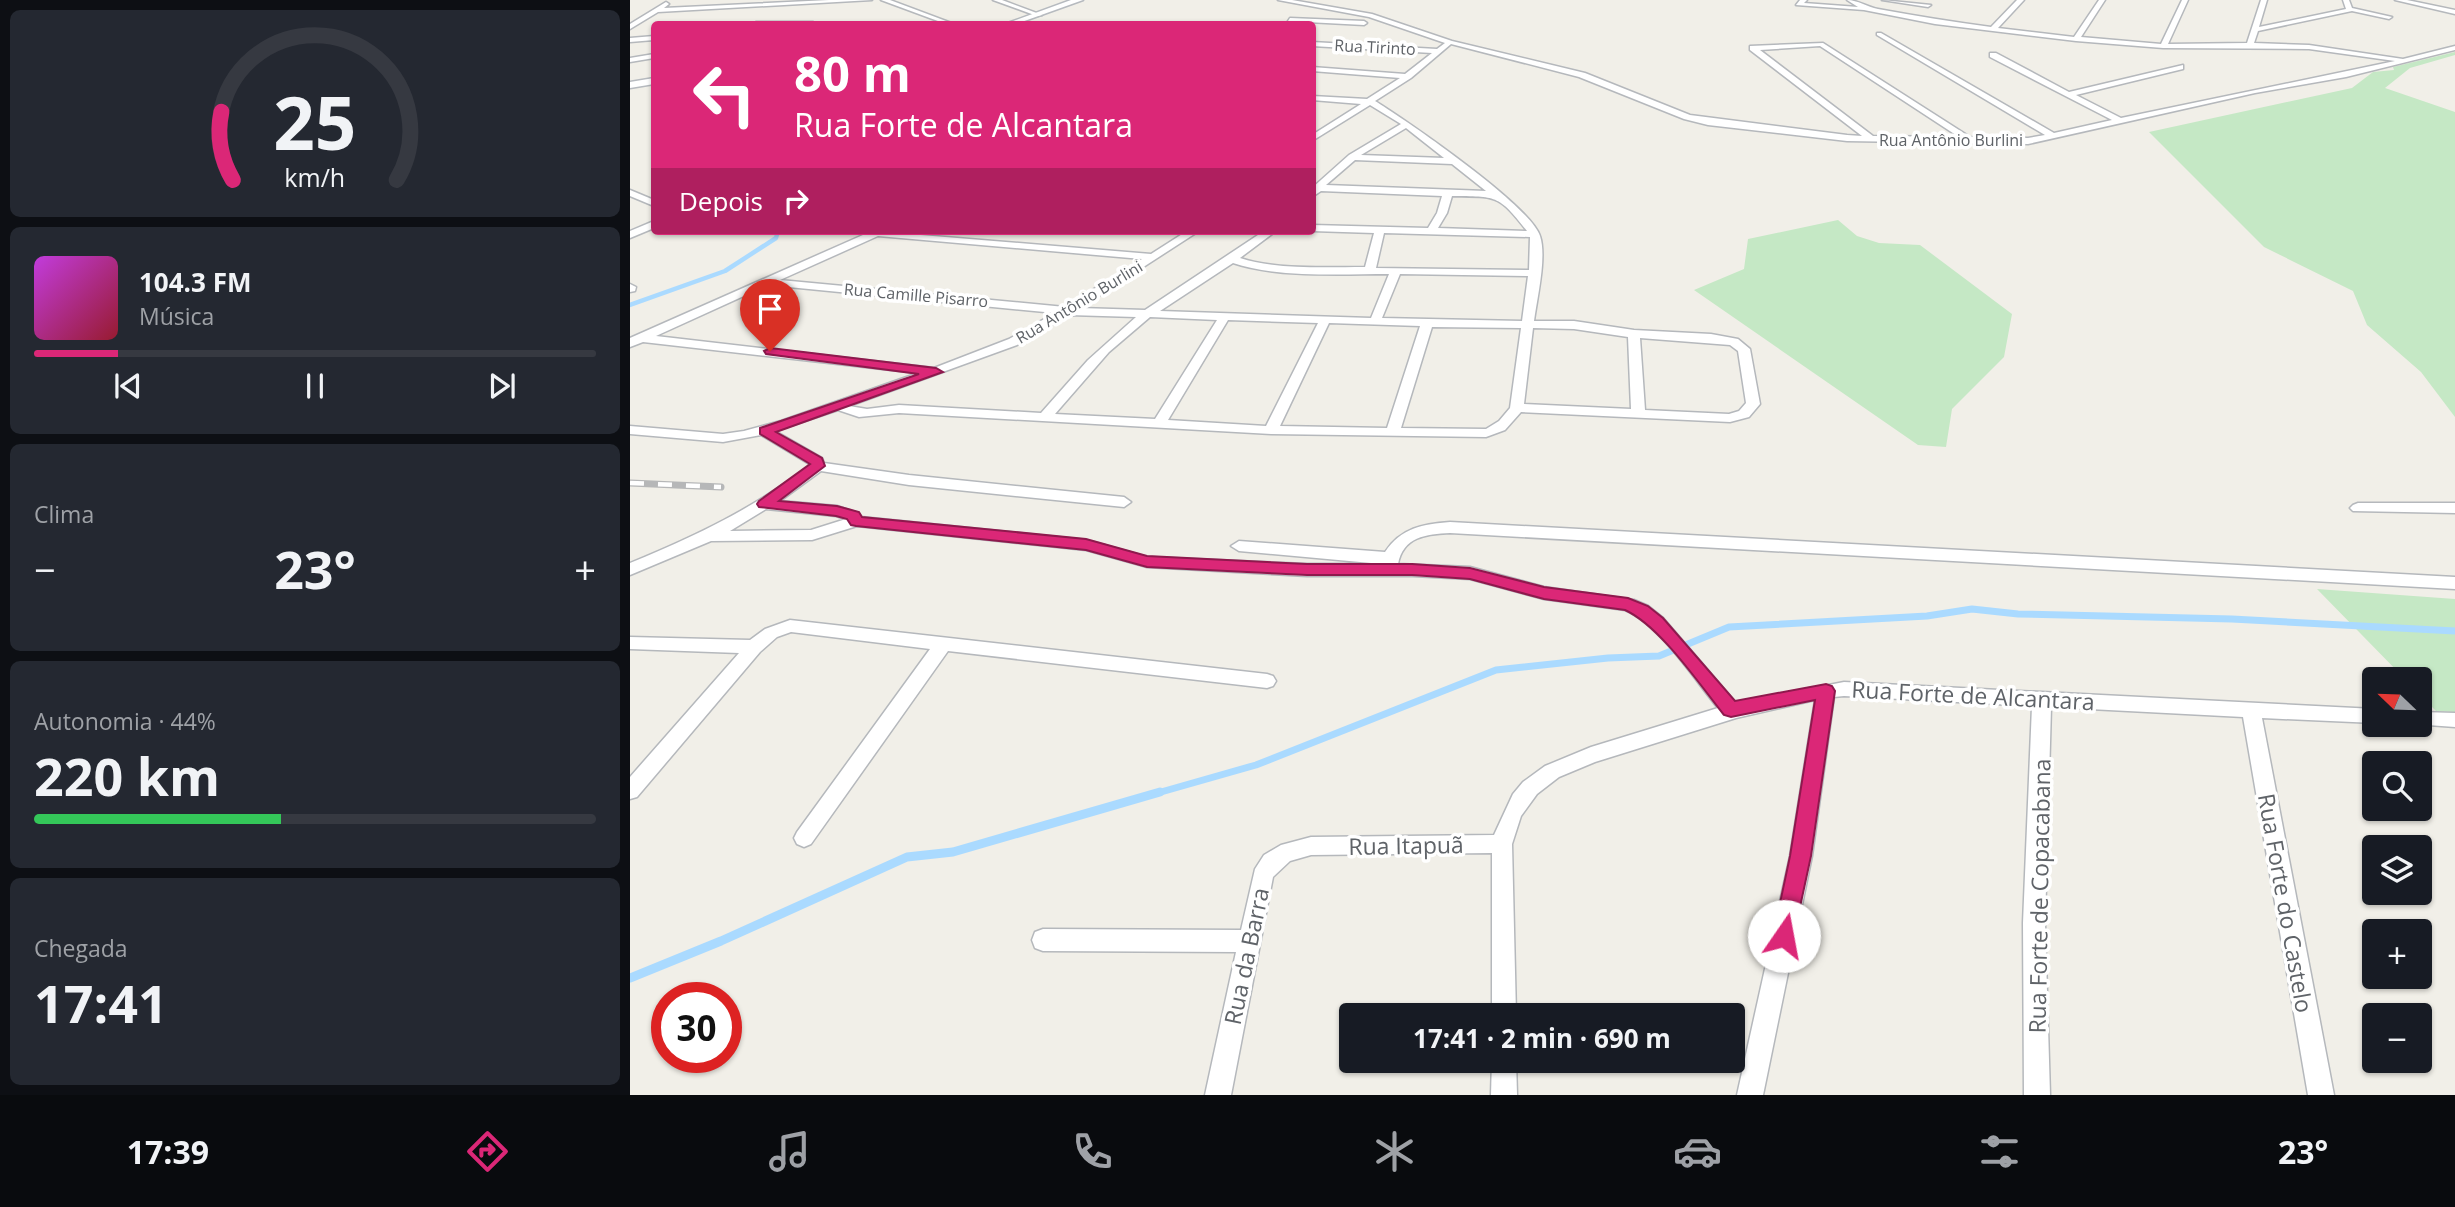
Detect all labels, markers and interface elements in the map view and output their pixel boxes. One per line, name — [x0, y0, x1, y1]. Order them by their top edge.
street label: Rua Tirinto — [1334, 34, 1416, 60]
text: 80 m — [794, 40, 911, 106]
icon: left — [679, 49, 770, 140]
text: 25 — [273, 72, 357, 171]
text: Rua Forte de Alcantara — [794, 103, 1133, 146]
street label: Rua Antônio Burlini — [1879, 129, 2023, 151]
text: km/h — [285, 159, 345, 193]
icon: right — [777, 182, 815, 220]
text: Depois — [679, 183, 763, 219]
street label: Rua Antônio Burlini — [1012, 255, 1146, 349]
text: 104.3 FM — [139, 264, 251, 300]
street label: Rua Camille Pisarro — [843, 278, 989, 312]
pin — [740, 279, 800, 351]
icon: arrive — [751, 290, 789, 328]
text: Música — [139, 300, 214, 332]
icon: previous — [109, 367, 147, 405]
icon: pause — [296, 367, 334, 405]
icon: next — [483, 367, 521, 405]
text: Clima — [34, 498, 94, 530]
text: 23° — [274, 533, 356, 604]
text: − — [34, 543, 56, 595]
text: + — [574, 543, 596, 595]
north arrow — [2362, 667, 2432, 737]
map controls — [2362, 667, 2432, 1073]
street label: Rua Forte de Alcantara — [1851, 673, 2095, 717]
text: Autonomia · 44% — [34, 705, 216, 737]
text: 220 km — [34, 740, 220, 811]
button: search — [2362, 751, 2432, 821]
street label: Rua Forte de Copacabana — [2021, 758, 2057, 1034]
street label: Rua Forte do Castelo — [2251, 791, 2321, 1015]
street label: Rua Itapuã — [1348, 828, 1464, 862]
button: layers — [2362, 835, 2432, 905]
street label: Rua da Barra — [1216, 885, 1276, 1027]
position arrow — [1747, 899, 1821, 973]
button: + — [2362, 919, 2432, 989]
text: Chegada — [34, 932, 128, 964]
text: 17:41 — [34, 967, 168, 1038]
speed limit sign: 30 — [651, 982, 742, 1073]
button: − — [2362, 1003, 2432, 1073]
text: 17:41 · 2 min · 690 m — [1413, 1020, 1671, 1056]
icon: directions — [463, 1127, 512, 1176]
icon: music — [765, 1127, 814, 1176]
icon: phone — [1068, 1127, 1117, 1176]
icon: climate — [1370, 1127, 1419, 1176]
icon: car — [1673, 1127, 1722, 1176]
icon: filters — [1975, 1127, 2024, 1176]
text: 17:39 — [127, 1130, 209, 1173]
text: 23° — [2278, 1130, 2328, 1173]

